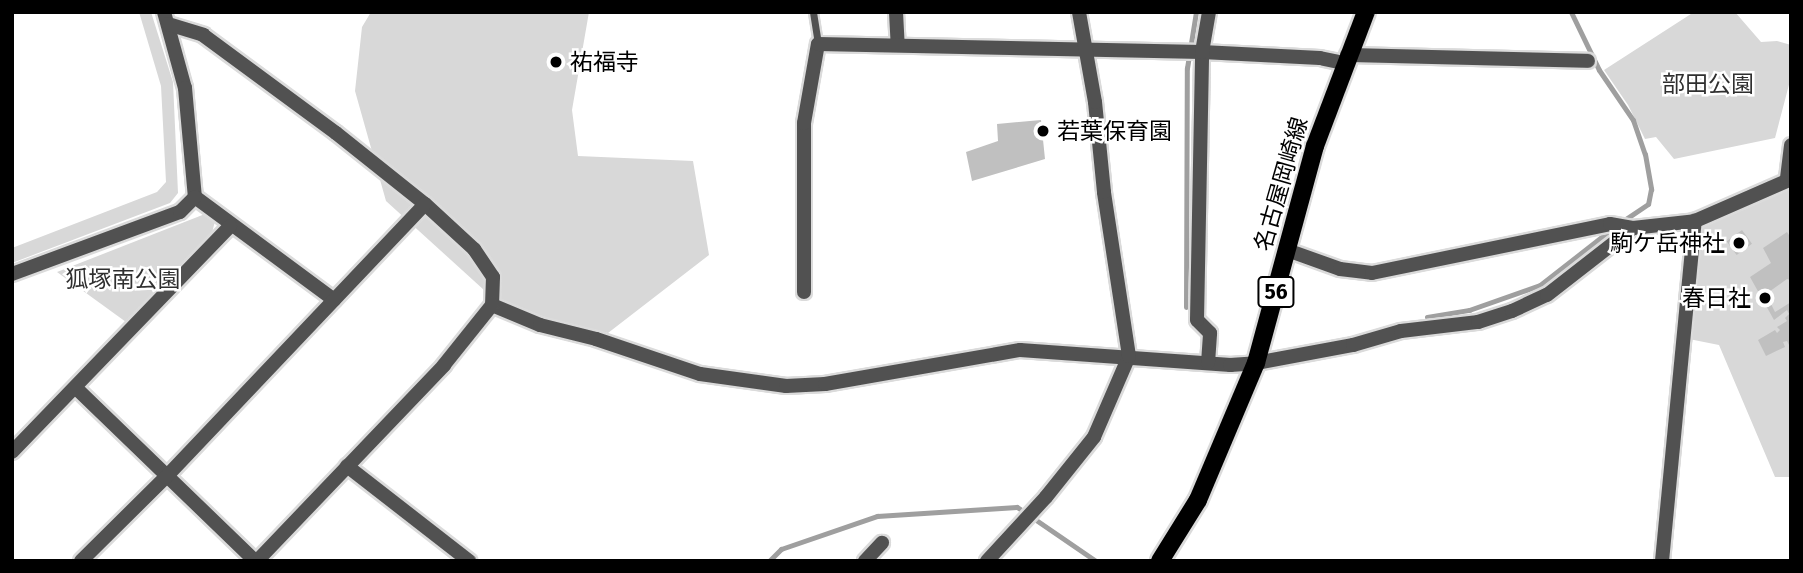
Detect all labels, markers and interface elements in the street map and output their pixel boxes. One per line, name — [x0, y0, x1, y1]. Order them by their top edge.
place label: 祐福寺 — [570, 48, 639, 76]
marker: 祐福寺 — [548, 54, 564, 70]
park label: 部田公園 — [1662, 70, 1754, 98]
street label: 名古屋岡崎線 — [1249, 114, 1313, 254]
place label: 若葉保育園 — [1057, 117, 1172, 145]
marker: 若葉保育園 — [1035, 123, 1051, 139]
place label: 駒ケ岳神社 — [1610, 229, 1725, 257]
marker: 駒ケ岳神社 — [1731, 235, 1747, 251]
park label: 狐塚南公園 — [66, 265, 180, 293]
road number: 56 — [1257, 274, 1295, 310]
place label: 春日社 — [1682, 284, 1751, 312]
marker: 春日社 — [1757, 290, 1773, 306]

